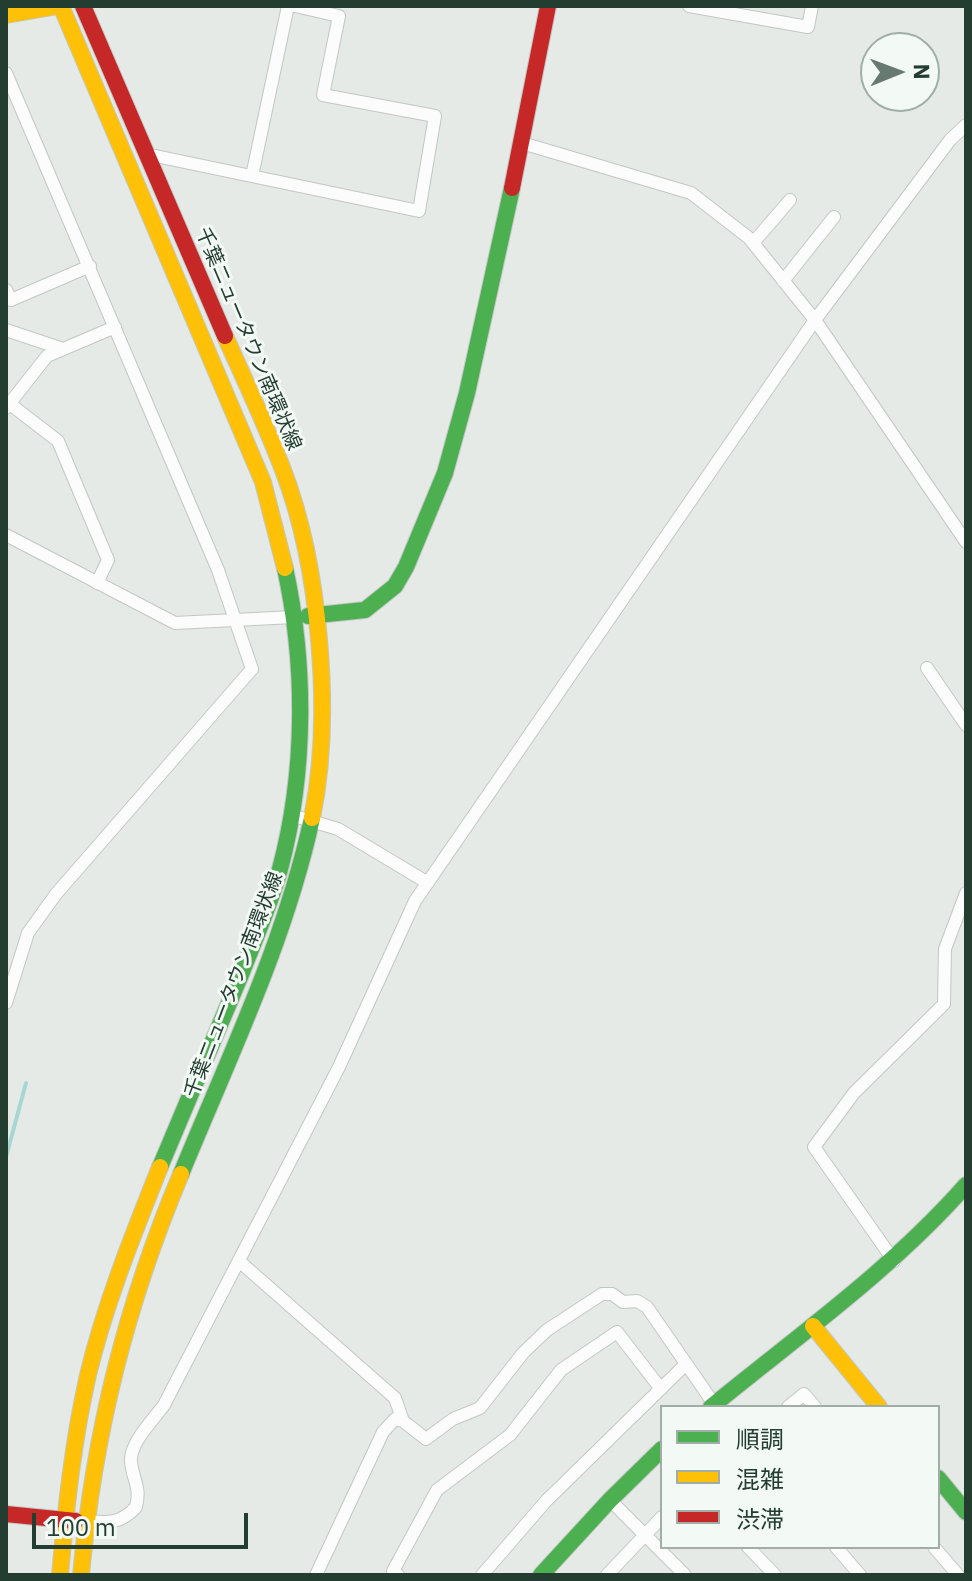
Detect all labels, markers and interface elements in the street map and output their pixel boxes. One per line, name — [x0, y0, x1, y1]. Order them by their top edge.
north arrow — [860, 32, 940, 112]
text: N — [908, 63, 937, 80]
street label: 千葉ニュータウン南環状線 — [190, 224, 306, 454]
street label: 千葉ニュータウン南環状線 — [180, 869, 288, 1101]
legend — [660, 1405, 940, 1549]
text: 順調 — [736, 1423, 784, 1455]
text: 混雑 — [736, 1463, 784, 1495]
scale bar — [36, 1497, 252, 1547]
text: 渋滞 — [736, 1503, 784, 1535]
text: 100 m — [46, 1511, 116, 1543]

